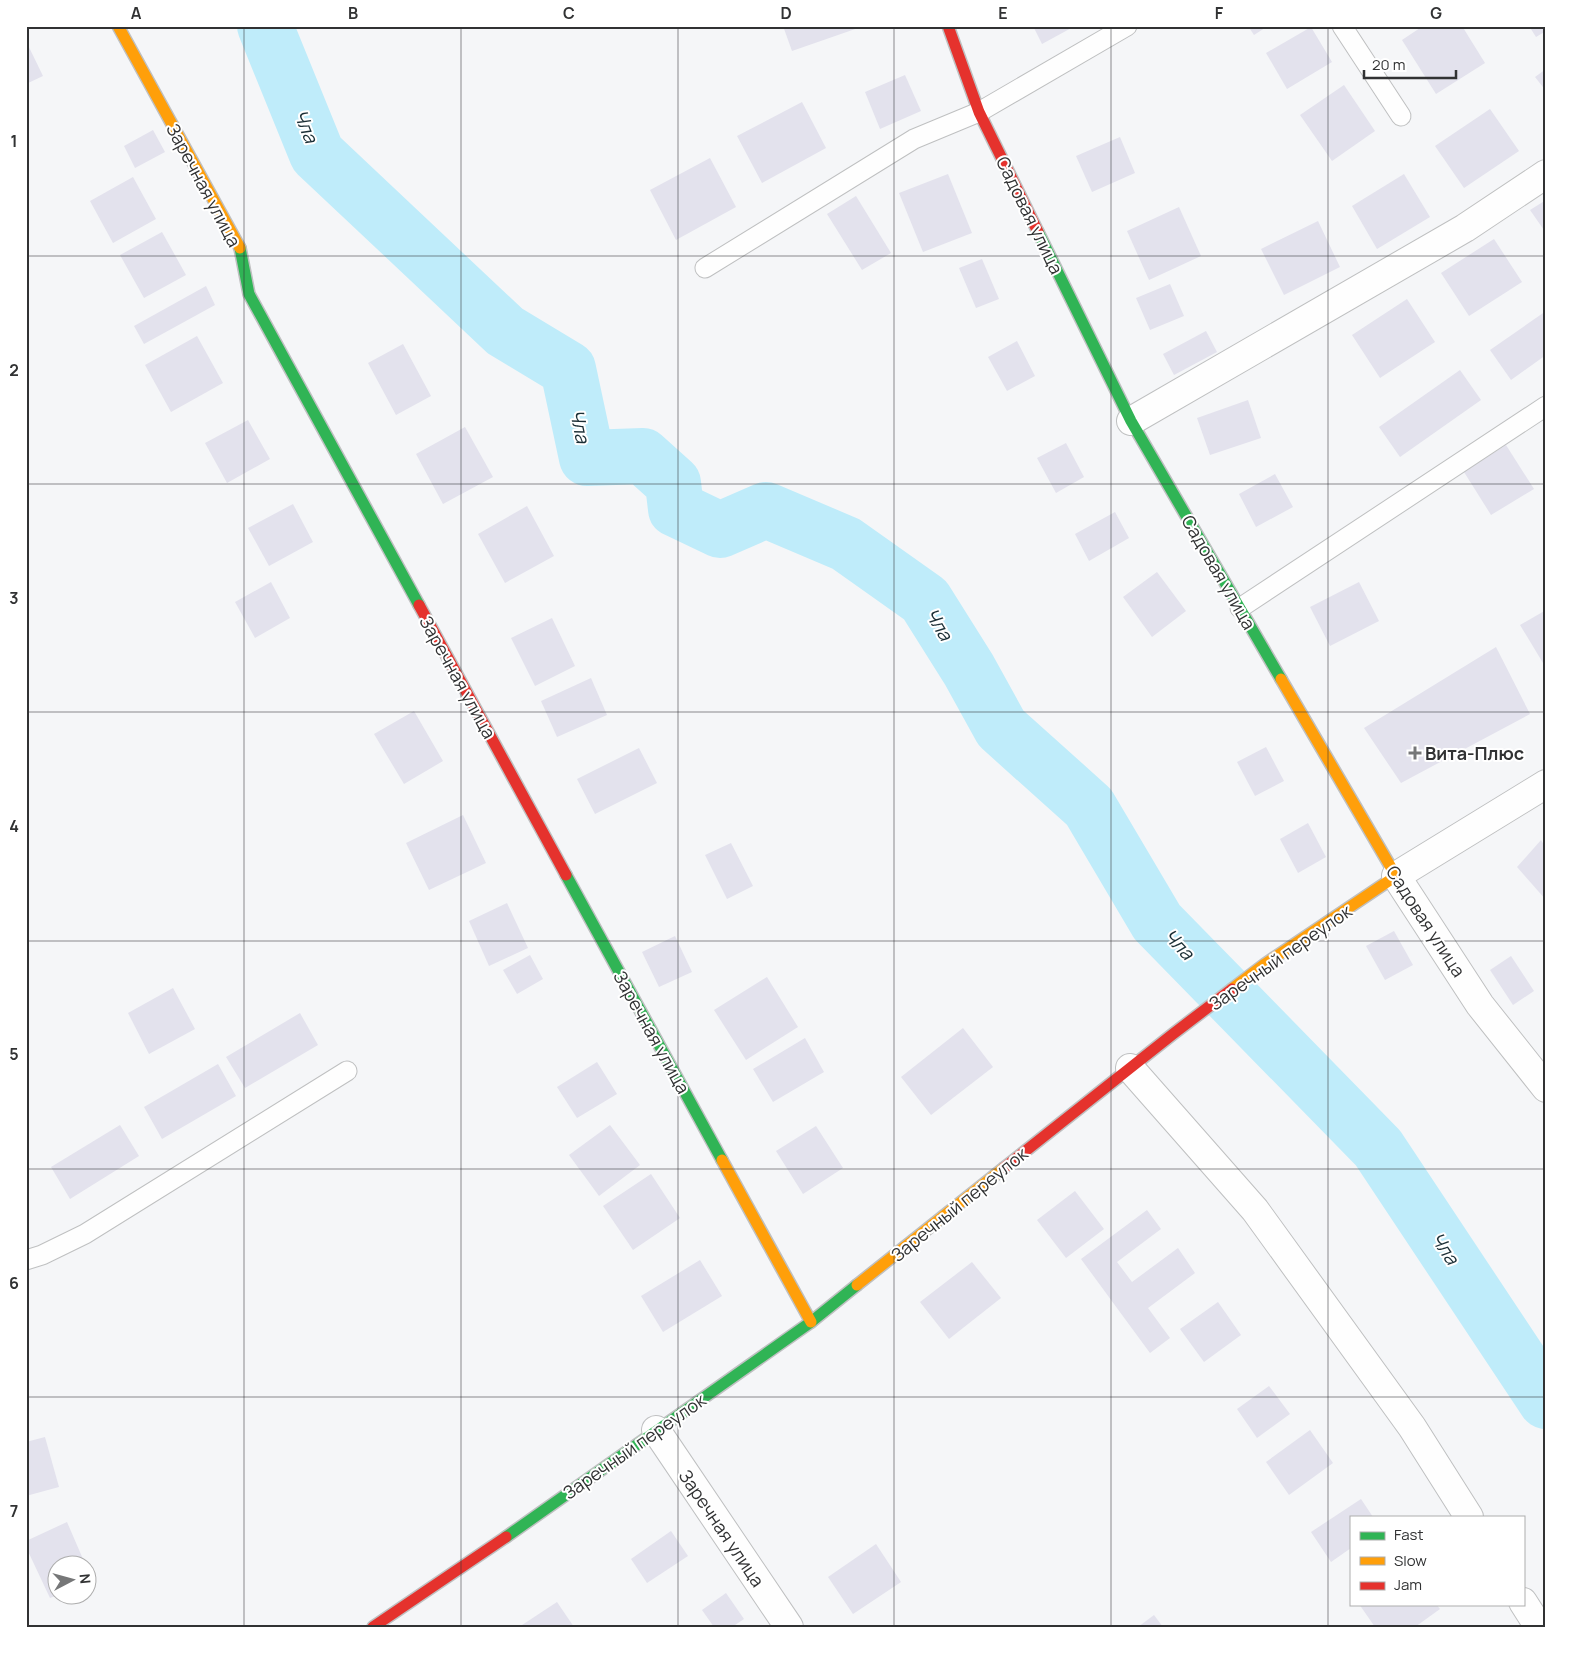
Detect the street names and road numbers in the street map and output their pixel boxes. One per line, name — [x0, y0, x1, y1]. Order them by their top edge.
street label: Заречная улица — [161, 119, 247, 251]
street label: Садовая улица — [991, 152, 1069, 278]
street label: Садовая улица — [1177, 510, 1261, 634]
street label: Заречная улица — [414, 611, 502, 743]
street label: Садовая улица — [1381, 861, 1471, 981]
street label: Заречный переулок — [1204, 898, 1357, 1015]
street label: Заречная улица — [608, 966, 696, 1098]
street label: Заречный переулок — [886, 1141, 1033, 1267]
street label: Заречный переулок — [558, 1387, 711, 1504]
street label: Заречная улица — [674, 1465, 770, 1591]

